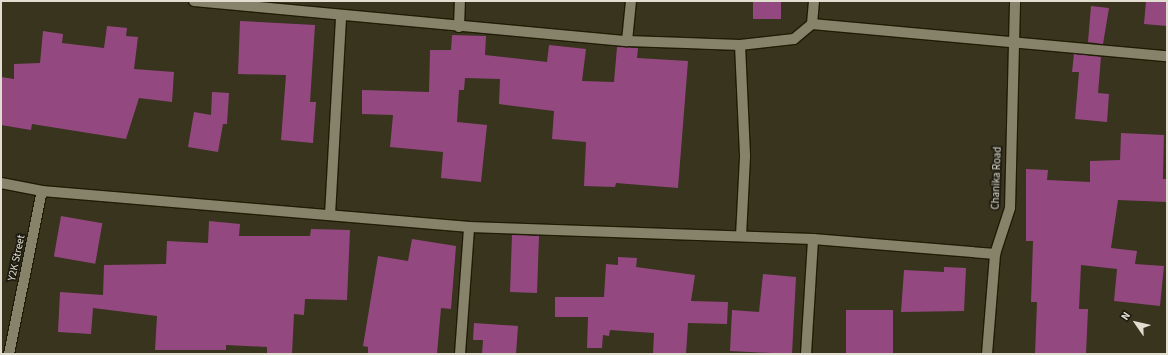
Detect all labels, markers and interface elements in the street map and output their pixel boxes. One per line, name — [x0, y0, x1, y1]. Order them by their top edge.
street label: Chanika Road — [989, 146, 1005, 210]
street label: Y2K Street — [6, 234, 28, 282]
north arrow — [1116, 303, 1156, 343]
text: N — [1117, 309, 1134, 323]

